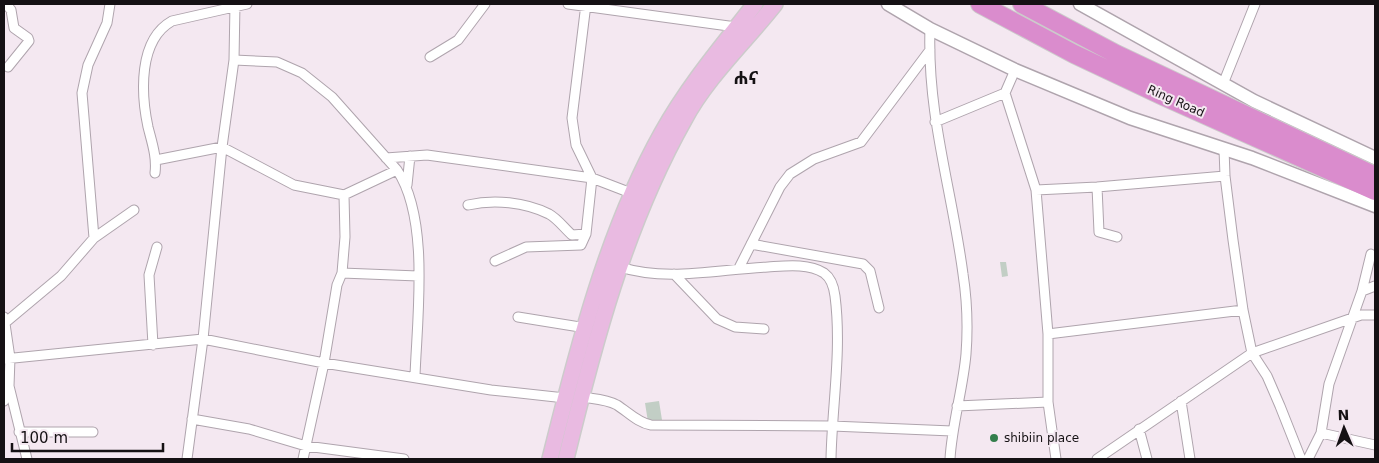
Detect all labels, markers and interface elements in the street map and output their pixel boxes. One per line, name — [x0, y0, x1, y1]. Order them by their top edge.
district label: ሐና — [734, 67, 758, 88]
street label: Ring Road — [1145, 82, 1207, 120]
north arrow — [1319, 403, 1369, 453]
text: N — [1337, 407, 1350, 423]
scale bar — [12, 420, 164, 452]
text: 100 m — [20, 429, 68, 447]
place label: shibiin place — [1004, 431, 1079, 445]
marker: shibiin place — [988, 432, 1000, 444]

